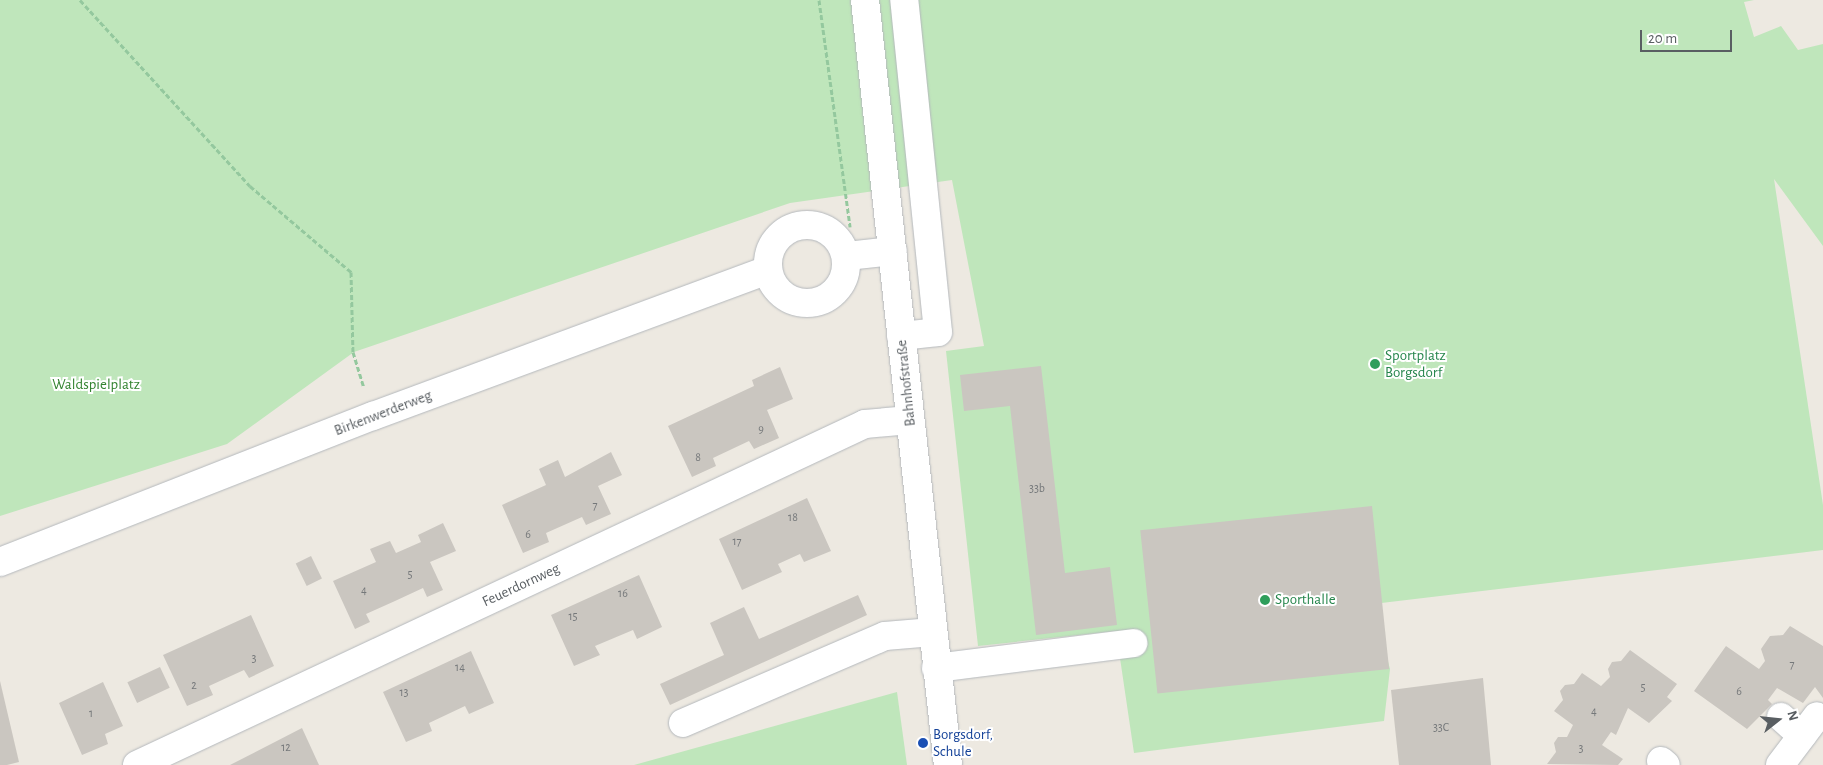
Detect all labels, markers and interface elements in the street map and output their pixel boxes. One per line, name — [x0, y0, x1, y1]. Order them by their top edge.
scale bar — [1643, 20, 1736, 52]
text: 20 m — [1648, 31, 1677, 46]
street label: Bahnhofstraße — [893, 339, 919, 427]
place label: Sportplatz Borgsdorf — [1385, 346, 1446, 381]
marker: Sportplatz Borgsdorf — [1369, 358, 1381, 370]
park label: Waldspielplatz — [52, 376, 140, 394]
street label: Birkenwerderweg — [332, 386, 434, 440]
house number: 9 — [758, 423, 764, 437]
house number: 8 — [695, 451, 701, 465]
house number: 33b — [1029, 482, 1045, 496]
house number: 7 — [592, 499, 598, 513]
house number: 18 — [788, 511, 798, 525]
house number: 6 — [525, 528, 531, 542]
house number: 17 — [732, 535, 742, 549]
street label: Feuerdornweg — [479, 559, 563, 611]
house number: 5 — [407, 568, 413, 582]
house number: 4 — [361, 584, 367, 598]
house number: 16 — [618, 587, 628, 601]
place label: Sporthalle — [1275, 591, 1336, 609]
marker: Sporthalle — [1259, 594, 1271, 606]
house number: 15 — [568, 610, 578, 624]
house number: 3 — [252, 652, 256, 666]
house number: 7 — [1789, 658, 1795, 672]
house number: 14 — [455, 661, 465, 675]
house number: 2 — [191, 679, 197, 693]
house number: 5 — [1640, 681, 1646, 695]
house number: 6 — [1736, 685, 1742, 699]
house number: 13 — [399, 686, 409, 700]
north arrow — [1753, 695, 1803, 745]
house number: 4 — [1591, 705, 1597, 719]
house number: 1 — [89, 707, 93, 721]
text: N — [1784, 709, 1800, 722]
house number: 33C — [1433, 721, 1449, 735]
place label: Borgsdorf, Schule — [933, 725, 993, 760]
marker: Borgsdorf, Schule — [917, 737, 929, 749]
house number: 12 — [281, 741, 291, 755]
house number: 3 — [1579, 742, 1583, 756]

